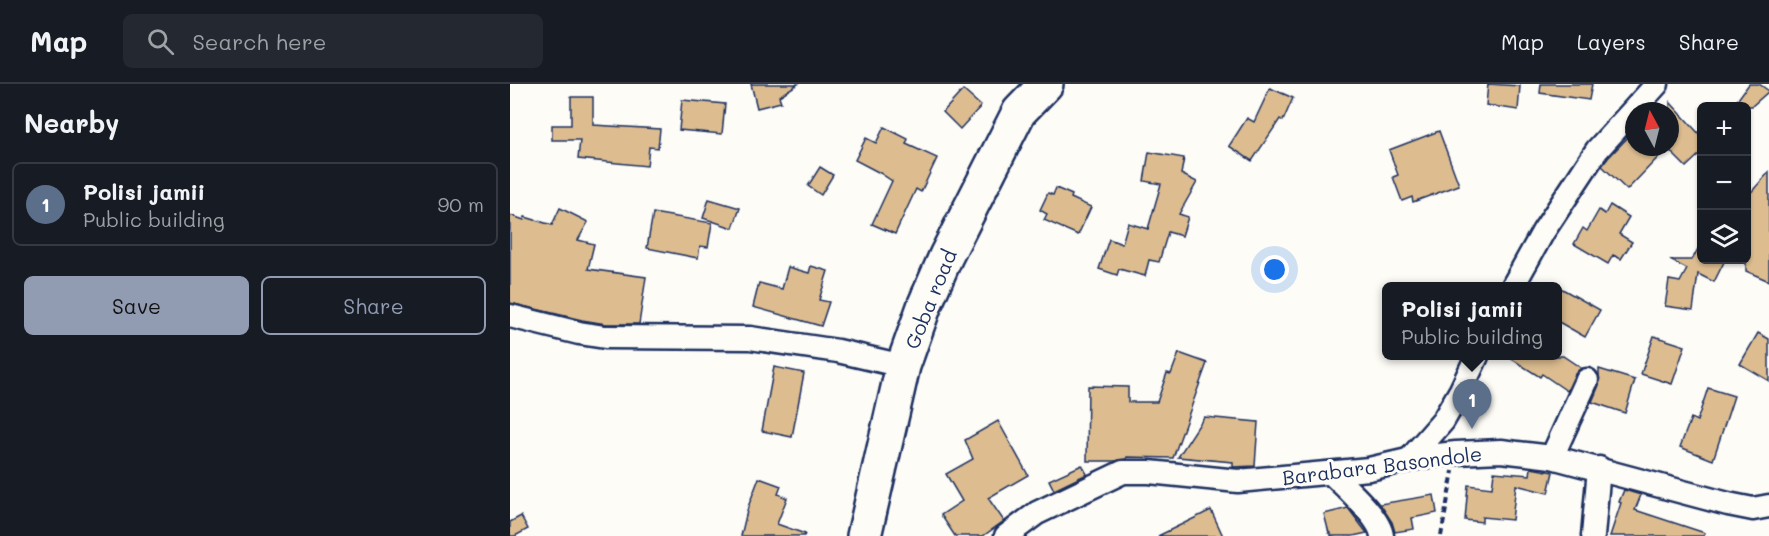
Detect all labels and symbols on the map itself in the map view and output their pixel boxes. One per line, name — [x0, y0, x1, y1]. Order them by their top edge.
north arrow — [1625, 102, 1679, 156]
street label: Goba road — [898, 245, 962, 353]
your location — [1260, 255, 1289, 284]
pin: 1 — [1452, 380, 1492, 429]
street label: Barabara Basondole — [1281, 440, 1483, 490]

